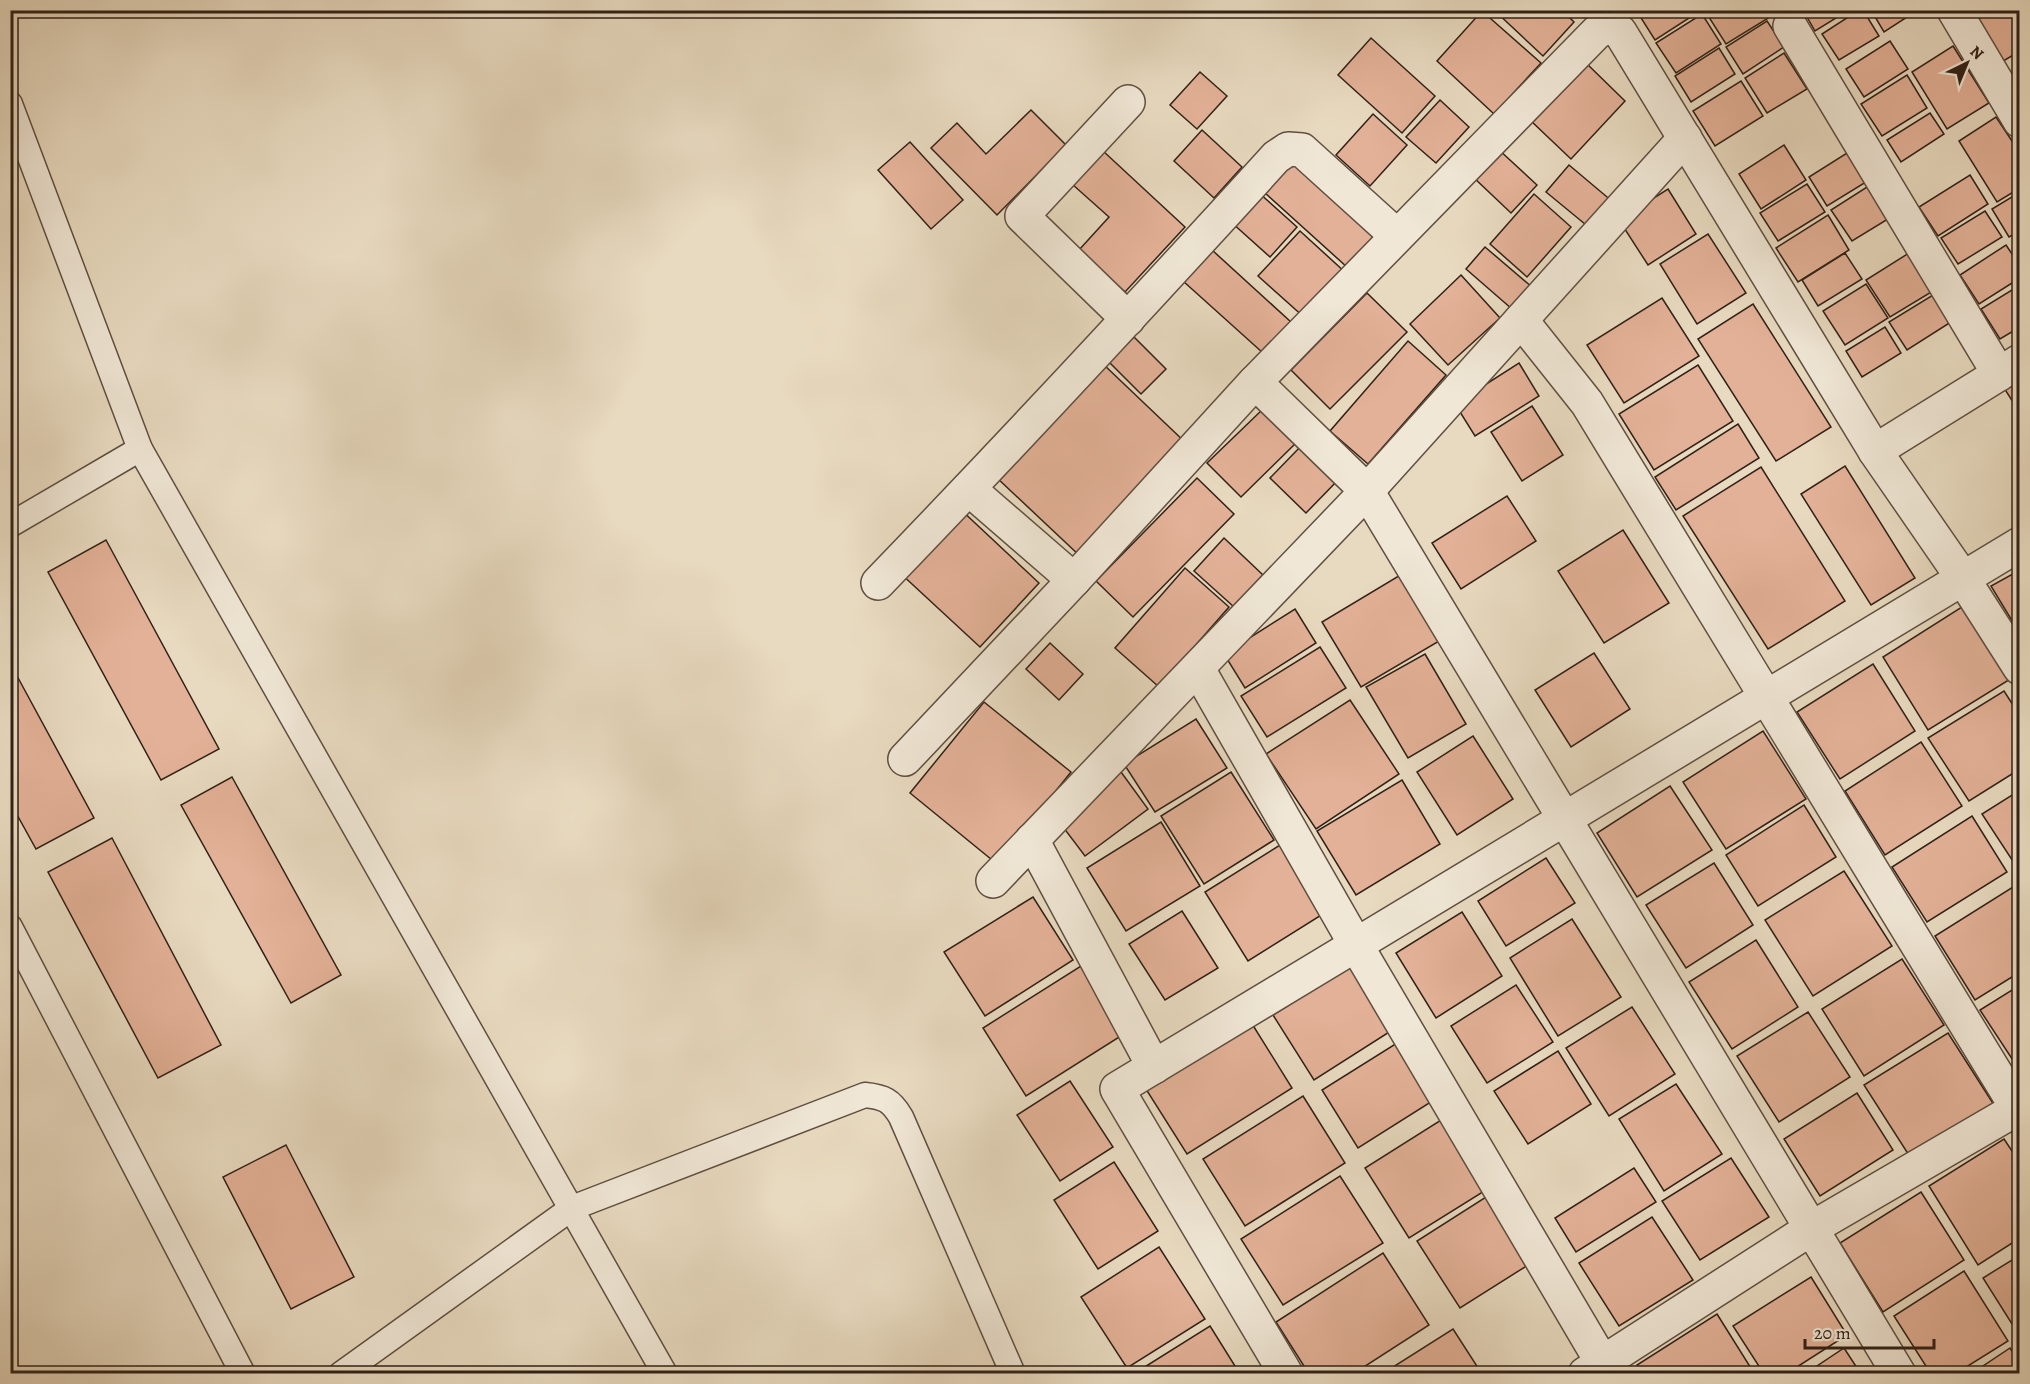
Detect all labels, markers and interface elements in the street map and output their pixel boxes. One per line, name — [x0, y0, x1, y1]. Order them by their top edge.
north arrow — [1937, 33, 1997, 93]
text: N — [1965, 41, 1989, 65]
scale bar — [1805, 1312, 1934, 1350]
text: 20 m — [1814, 1321, 1851, 1345]

